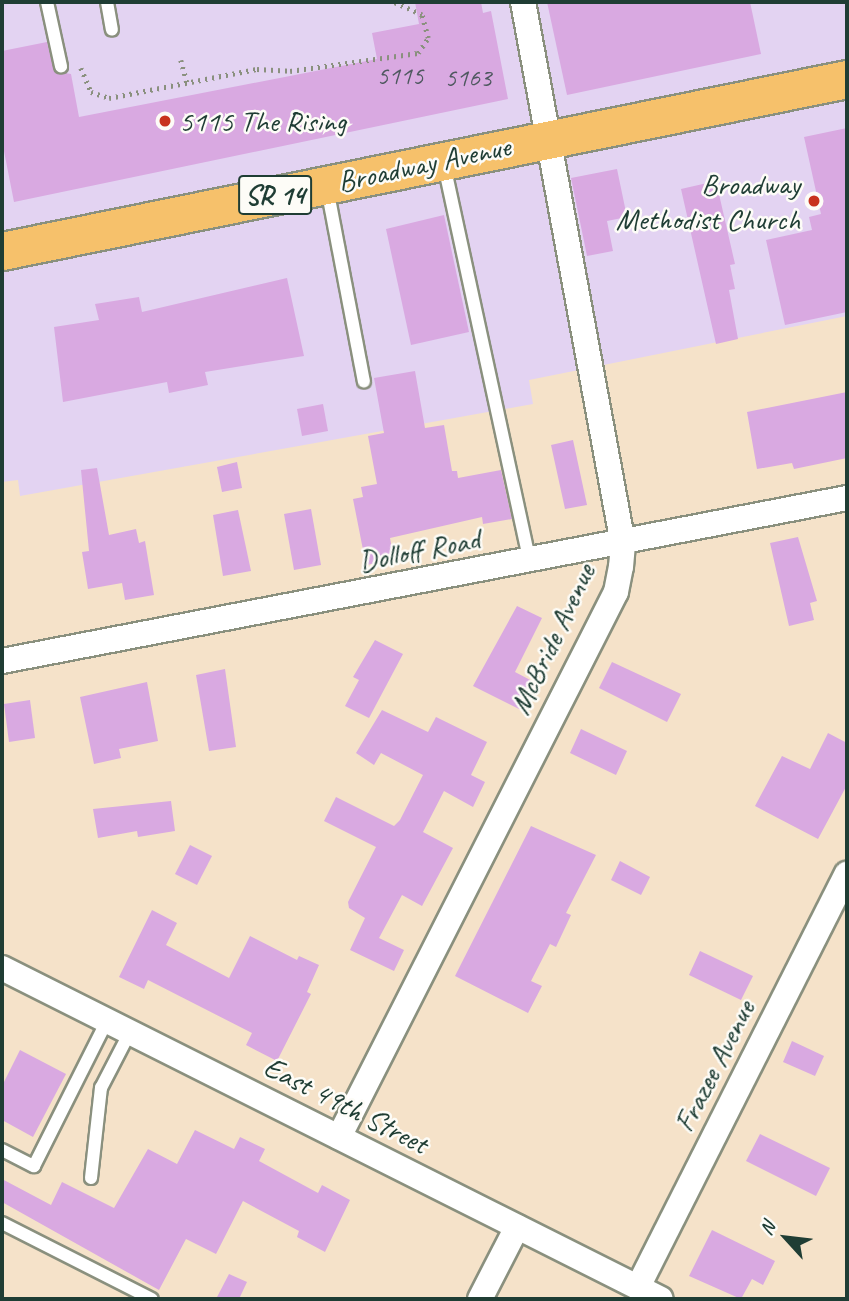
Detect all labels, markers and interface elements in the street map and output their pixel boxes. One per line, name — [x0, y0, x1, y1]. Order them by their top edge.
house number: 5115 — [377, 60, 423, 92]
house number: 5163 — [445, 62, 491, 94]
place label: 5115 The Rising — [179, 103, 347, 139]
marker: 5115 The Rising — [157, 113, 173, 129]
street label: Broadway Avenue — [335, 128, 513, 200]
place label: Broadway Methodist Church — [615, 166, 800, 236]
road number: SR 14 — [236, 170, 314, 220]
marker: Broadway Methodist Church — [806, 193, 822, 209]
street label: Dolloff Road — [356, 521, 482, 579]
street label: McBride Avenue — [502, 558, 602, 720]
street label: Frazee Avenue — [666, 994, 762, 1138]
street label: East 49th Street — [258, 1048, 434, 1162]
north arrow — [751, 1203, 821, 1273]
text: N — [754, 1218, 781, 1239]

